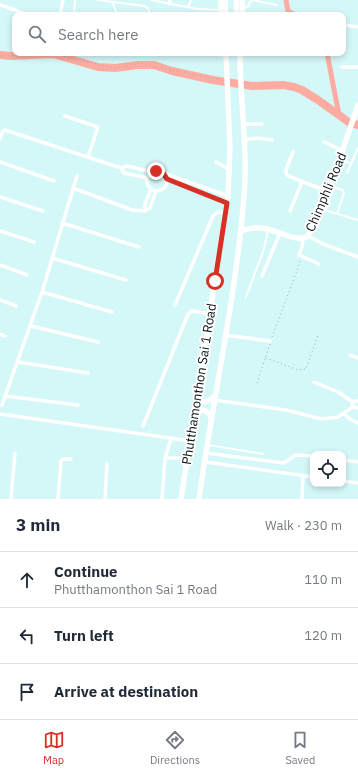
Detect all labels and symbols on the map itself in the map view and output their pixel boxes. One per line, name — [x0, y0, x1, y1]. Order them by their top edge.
street label: Chimphli Road — [302, 150, 350, 234]
route end — [147, 162, 165, 180]
route start — [206, 272, 224, 290]
street label: Phutthamonthon Sai 1 Road — [178, 302, 220, 466]

